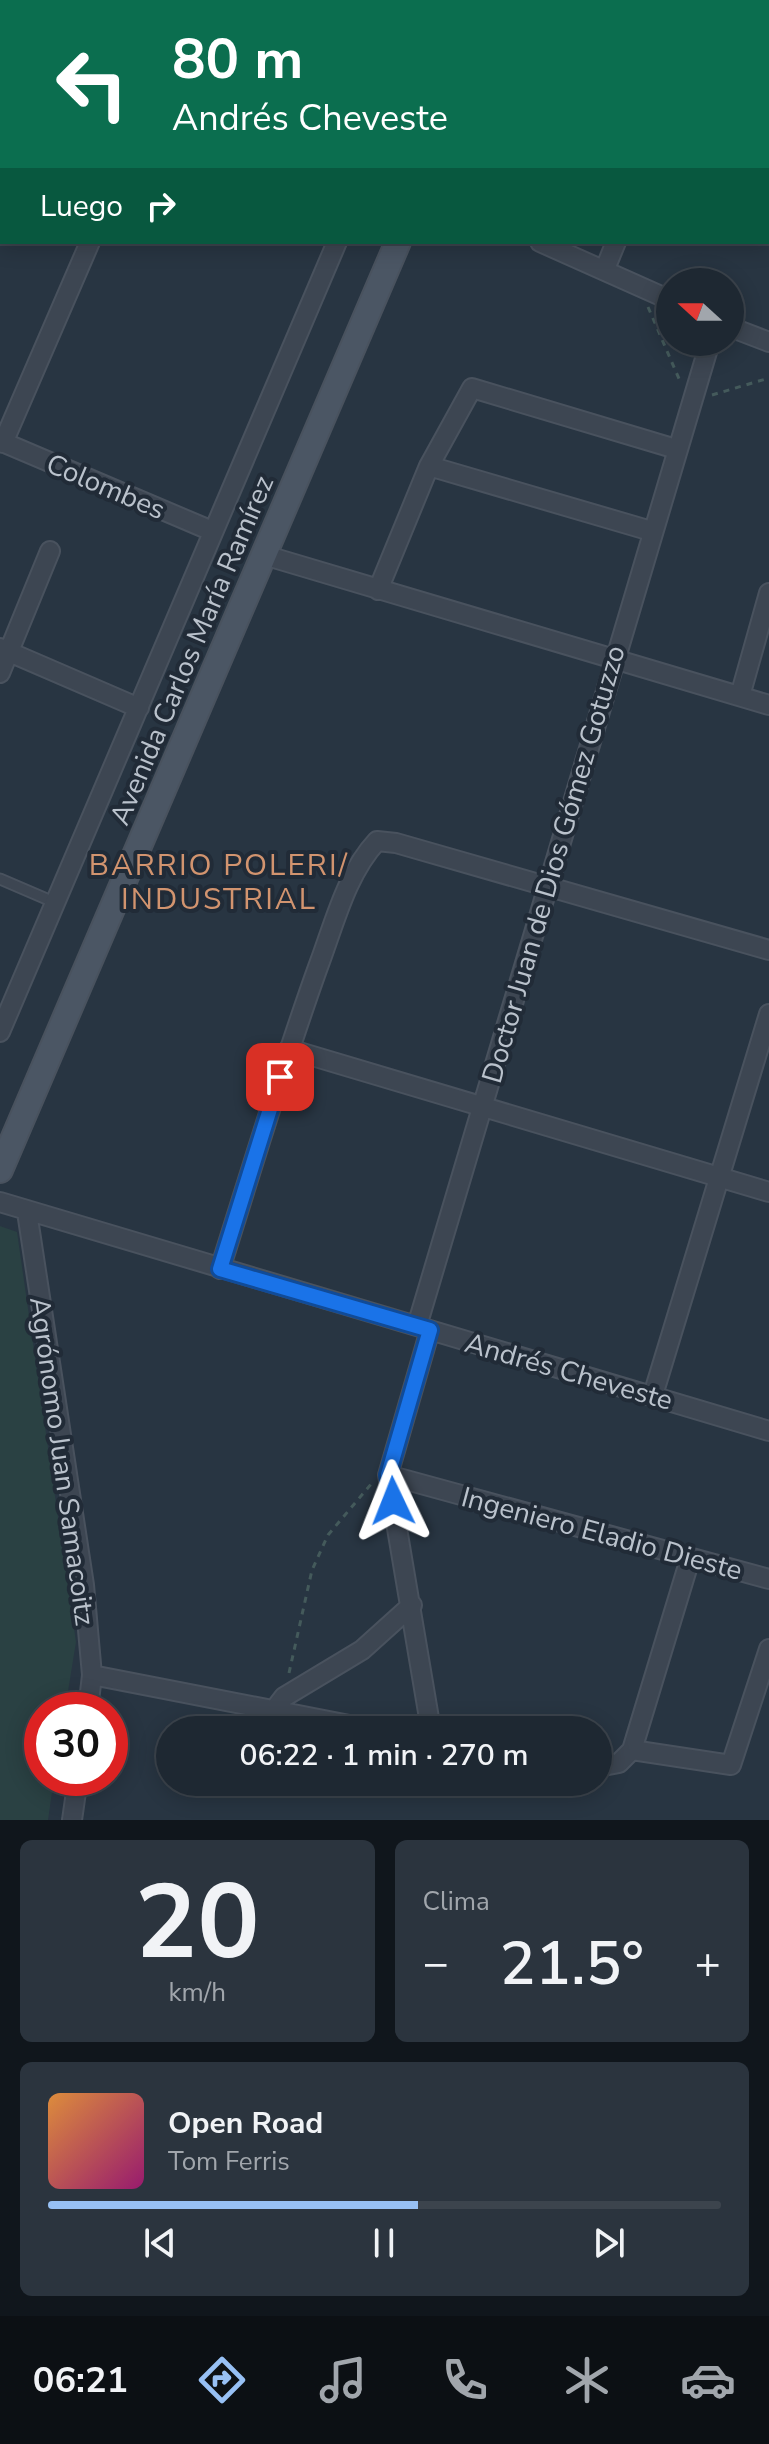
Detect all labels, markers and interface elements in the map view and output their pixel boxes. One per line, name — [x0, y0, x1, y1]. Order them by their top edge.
text: 80 m — [172, 21, 303, 98]
icon: left — [40, 32, 144, 136]
text: Andrés Cheveste — [172, 94, 448, 143]
icon: right — [139, 184, 183, 228]
text: Luego — [40, 186, 123, 227]
north arrow — [656, 268, 744, 356]
map controls — [656, 268, 744, 356]
street label: Colombes — [40, 445, 171, 529]
street label: Avenida Carlos María Ramírez — [101, 470, 283, 831]
street label: Doctor Juan de Dios Gómez Gotuzzo — [473, 641, 635, 1088]
district label: BARRIO POLERI/ INDUSTRIAL — [89, 845, 349, 920]
pin — [246, 1043, 314, 1111]
icon: arrive — [258, 1055, 302, 1099]
street label: Agrónomo Juan Samacoitz — [20, 1294, 104, 1628]
street label: Andrés Cheveste — [460, 1324, 677, 1420]
position arrow — [351, 1459, 435, 1543]
street label: Ingeniero Eladio Dieste — [457, 1478, 746, 1590]
speed limit sign: 30 — [24, 1692, 128, 1796]
text: 06:22 · 1 min · 270 m — [239, 1735, 529, 1776]
text: 20 — [135, 1852, 260, 1994]
text: Clima — [423, 1884, 490, 1919]
text: 21.5° — [499, 1923, 644, 2005]
text: − — [423, 1934, 449, 1994]
text: + — [695, 1934, 721, 1994]
text: km/h — [169, 1975, 226, 2010]
text: Open Road — [168, 2103, 323, 2144]
text: Tom Ferris — [168, 2144, 290, 2179]
icon: previous — [138, 2221, 182, 2265]
icon: pause — [362, 2221, 406, 2265]
icon: next — [587, 2221, 631, 2265]
icon: directions — [194, 2352, 250, 2408]
icon: music — [315, 2352, 371, 2408]
icon: phone — [437, 2352, 493, 2408]
icon: climate — [559, 2352, 615, 2408]
icon: car — [680, 2352, 736, 2408]
text: 06:21 — [33, 2356, 128, 2405]

